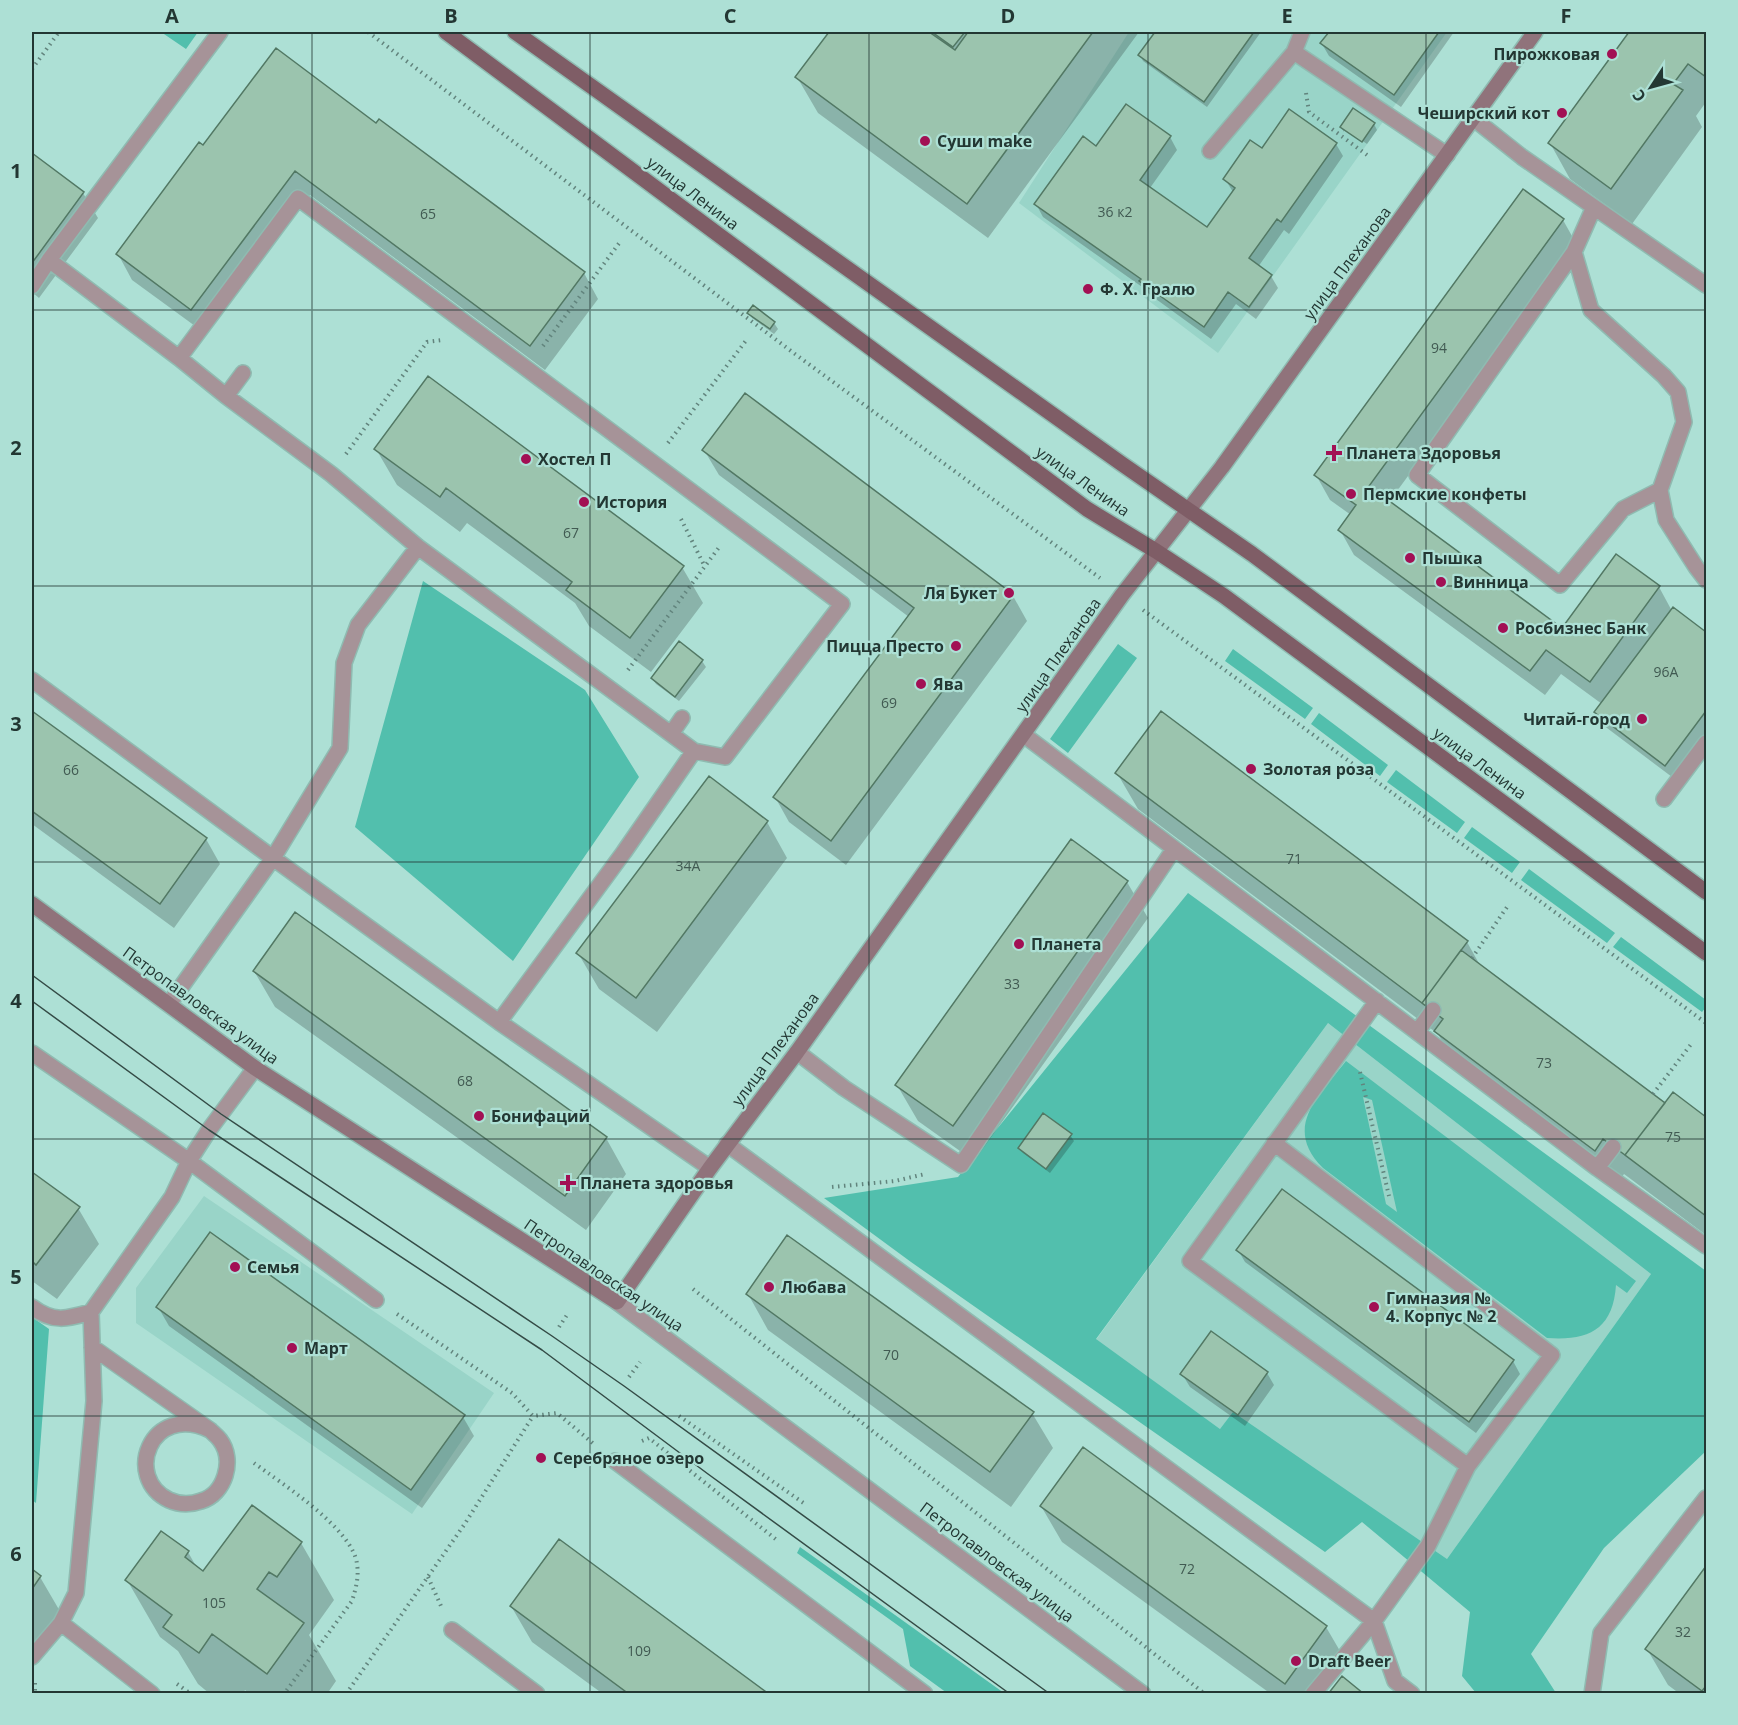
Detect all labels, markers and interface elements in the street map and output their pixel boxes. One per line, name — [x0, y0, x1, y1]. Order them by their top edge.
text: A — [165, 2, 179, 29]
text: B — [444, 2, 458, 29]
text: C — [724, 2, 737, 29]
text: D — [1001, 2, 1015, 29]
text: E — [1281, 2, 1293, 29]
text: F — [1561, 2, 1571, 29]
place label: Пирожковая — [1494, 43, 1600, 65]
marker: Пирожковая — [1605, 47, 1619, 61]
north arrow — [1621, 57, 1681, 117]
text: С — [1627, 85, 1651, 106]
place label: Чеширский кот — [1418, 102, 1550, 124]
marker: Чеширский кот — [1555, 106, 1569, 120]
place label: Суши make — [937, 130, 1032, 152]
marker: Суши make — [918, 134, 932, 148]
street label: улица Ленина — [642, 151, 744, 235]
text: 1 — [10, 157, 22, 184]
house number: 36 к2 — [1098, 202, 1132, 221]
street label: улица Плеханова — [1298, 202, 1396, 324]
house number: 65 — [420, 204, 436, 223]
place label: Ф. Х. Гралю — [1100, 278, 1195, 300]
marker: Ф. Х. Гралю — [1081, 282, 1095, 296]
house number: 94 — [1431, 338, 1447, 357]
text: 2 — [10, 434, 22, 461]
street label: улица Ленина — [1032, 440, 1134, 522]
place label: Планета Здоровья — [1346, 442, 1501, 464]
marker: Планета Здоровья — [1327, 446, 1341, 460]
place label: Хостел П — [538, 448, 612, 470]
marker: Хостел П — [519, 452, 533, 466]
place label: Пермские конфеты — [1363, 483, 1527, 505]
marker: Пермские конфеты — [1344, 487, 1358, 501]
place label: История — [596, 491, 667, 513]
marker: История — [577, 495, 591, 509]
house number: 67 — [563, 523, 579, 542]
place label: Пышка — [1422, 547, 1483, 569]
marker: Пышка — [1403, 551, 1417, 565]
place label: Винница — [1453, 571, 1529, 593]
marker: Винница — [1434, 575, 1448, 589]
place label: Ля Букет — [924, 582, 997, 604]
marker: Ля Букет — [1002, 586, 1016, 600]
street label: улица Плеханова — [1010, 593, 1106, 717]
place label: Росбизнес Банк — [1515, 617, 1646, 639]
marker: Росбизнес Банк — [1496, 621, 1510, 635]
place label: Пицца Престо — [826, 635, 944, 657]
marker: Пицца Престо — [949, 639, 963, 653]
house number: 96А — [1654, 662, 1679, 681]
place label: Ява — [932, 673, 963, 695]
marker: Ява — [914, 677, 928, 691]
house number: 69 — [881, 693, 897, 712]
place label: Читай-город — [1523, 708, 1630, 730]
text: 3 — [10, 710, 22, 737]
marker: Читай-город — [1635, 712, 1649, 726]
street label: улица Ленина — [1429, 722, 1531, 804]
place label: Золотая роза — [1263, 758, 1374, 780]
house number: 66 — [63, 760, 79, 779]
marker: Золотая роза — [1244, 762, 1258, 776]
house number: 71 — [1286, 849, 1302, 868]
house number: 34А — [676, 856, 701, 875]
place label: Планета — [1031, 933, 1101, 955]
marker: Планета — [1012, 937, 1026, 951]
street label: Петропавловская улица — [119, 941, 283, 1069]
house number: 33 — [1004, 974, 1020, 993]
text: 4 — [10, 987, 22, 1014]
street label: улица Плеханова — [726, 988, 824, 1110]
house number: 73 — [1536, 1053, 1552, 1072]
house number: 68 — [457, 1071, 473, 1090]
place label: Бонифаций — [491, 1105, 590, 1127]
marker: Бонифаций — [472, 1109, 486, 1123]
house number: 75 — [1665, 1127, 1681, 1146]
place label: Планета здоровья — [580, 1172, 733, 1194]
marker: Планета здоровья — [561, 1176, 575, 1190]
street label: Петропавловская улица — [520, 1213, 688, 1337]
place label: Семья — [247, 1256, 299, 1278]
marker: Семья — [228, 1260, 242, 1274]
text: 5 — [10, 1263, 22, 1290]
place label: Любава — [781, 1276, 846, 1298]
marker: Любава — [762, 1280, 776, 1294]
place label: Гимназия № 4. Корпус № 2 — [1386, 1287, 1496, 1327]
marker: Гимназия № 4. Корпус № 2 — [1367, 1300, 1381, 1314]
place label: Март — [304, 1337, 348, 1359]
marker: Март — [285, 1341, 299, 1355]
house number: 70 — [883, 1345, 899, 1364]
place label: Серебряное озеро — [553, 1447, 704, 1469]
marker: Серебряное озеро — [534, 1451, 548, 1465]
street label: Петропавловская улица — [915, 1497, 1079, 1627]
text: 6 — [10, 1540, 22, 1567]
house number: 72 — [1179, 1559, 1195, 1578]
house number: 105 — [202, 1593, 226, 1612]
house number: 32 — [1675, 1622, 1691, 1641]
house number: 109 — [627, 1641, 651, 1660]
place label: Draft Beer — [1308, 1650, 1391, 1672]
marker: Draft Beer — [1289, 1654, 1303, 1668]

